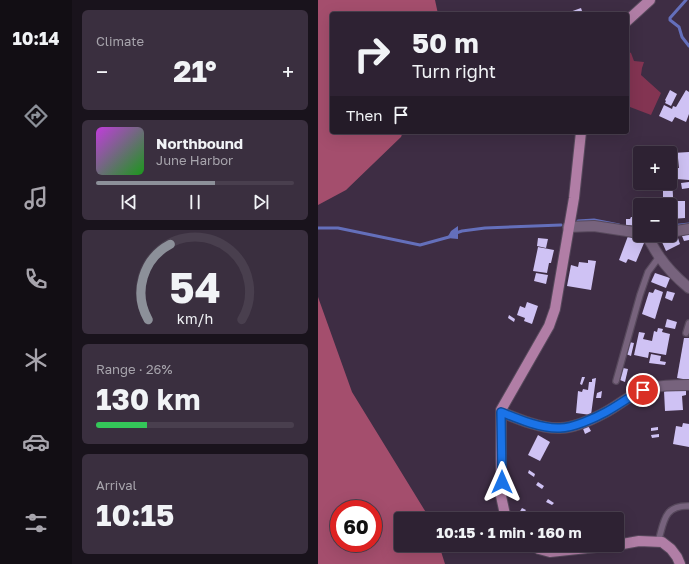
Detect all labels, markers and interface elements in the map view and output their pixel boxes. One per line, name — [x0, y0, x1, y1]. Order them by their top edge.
text: 50 m — [412, 26, 479, 59]
text: 10:14 — [12, 27, 60, 49]
icon: right — [346, 28, 398, 80]
text: Climate — [96, 33, 144, 49]
text: 21° — [173, 53, 217, 89]
text: − — [96, 58, 108, 85]
text: + — [282, 58, 294, 85]
text: Turn right — [412, 60, 496, 82]
icon: directions — [22, 102, 50, 130]
icon: arrive — [390, 104, 412, 126]
text: Then — [346, 106, 382, 124]
text: Northbound — [156, 134, 243, 152]
map controls — [633, 146, 677, 242]
button: + — [633, 146, 677, 190]
text: June Harbor — [156, 152, 233, 168]
icon: music — [22, 184, 50, 212]
icon: previous — [118, 191, 140, 213]
icon: pause — [184, 191, 206, 213]
icon: next — [250, 191, 272, 213]
button: − — [633, 198, 677, 242]
text: 54 — [169, 262, 221, 312]
icon: phone — [22, 265, 50, 293]
text: km/h — [177, 310, 213, 327]
icon: climate — [22, 346, 50, 374]
text: Range · 26% — [96, 361, 172, 377]
pin — [626, 373, 660, 407]
icon: arrive — [632, 379, 654, 401]
text: 130 km — [96, 381, 200, 417]
icon: car — [22, 428, 50, 456]
position arrow — [481, 461, 523, 503]
text: Arrival — [96, 477, 137, 493]
text: 10:15 — [96, 497, 174, 533]
speed limit sign: 60 — [330, 500, 382, 552]
icon: filters — [22, 509, 50, 537]
text: 10:15 · 1 min · 160 m — [436, 523, 582, 541]

